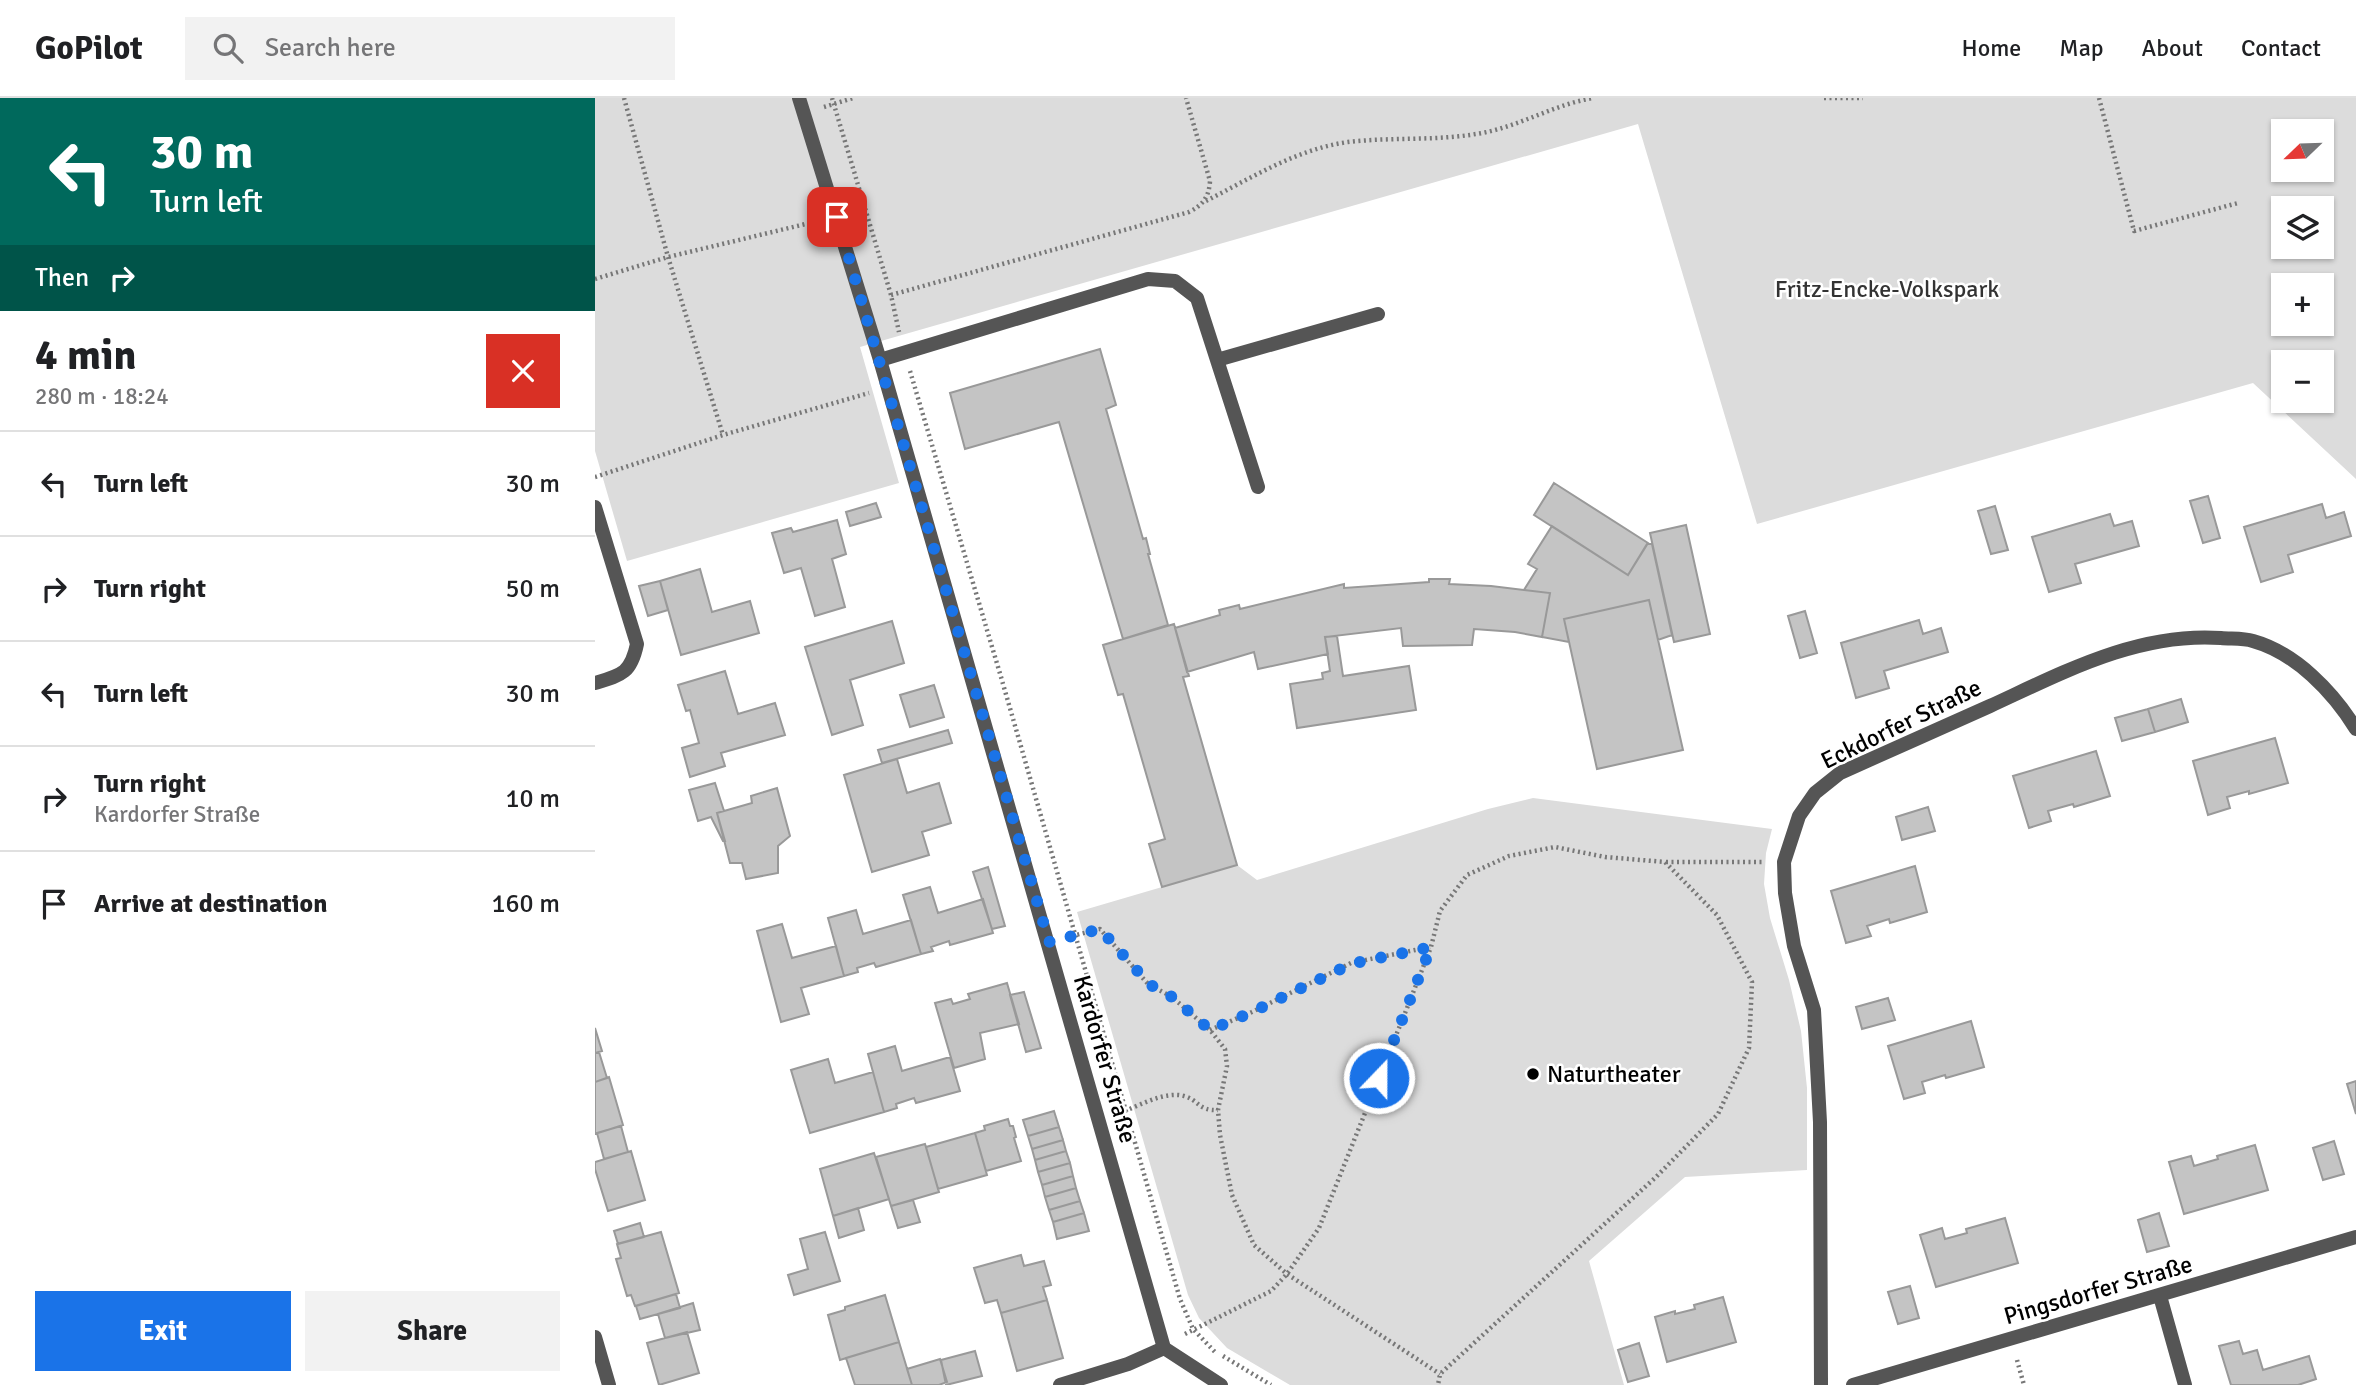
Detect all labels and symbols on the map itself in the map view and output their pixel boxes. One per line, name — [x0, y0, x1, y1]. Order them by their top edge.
north arrow — [2271, 119, 2335, 182]
pin — [807, 187, 867, 247]
park label: Fritz-Encke-Volkspark — [1775, 274, 1999, 304]
street label: Eckdorfer Straße — [1816, 672, 1986, 776]
street label: Kardorfer Straße — [1067, 972, 1143, 1146]
position arrow — [1342, 1041, 1416, 1115]
place label: Naturtheater — [1547, 1059, 1681, 1089]
marker: Naturtheater — [1525, 1066, 1541, 1082]
street label: Pingsdorfer Straße — [2000, 1249, 2196, 1331]

